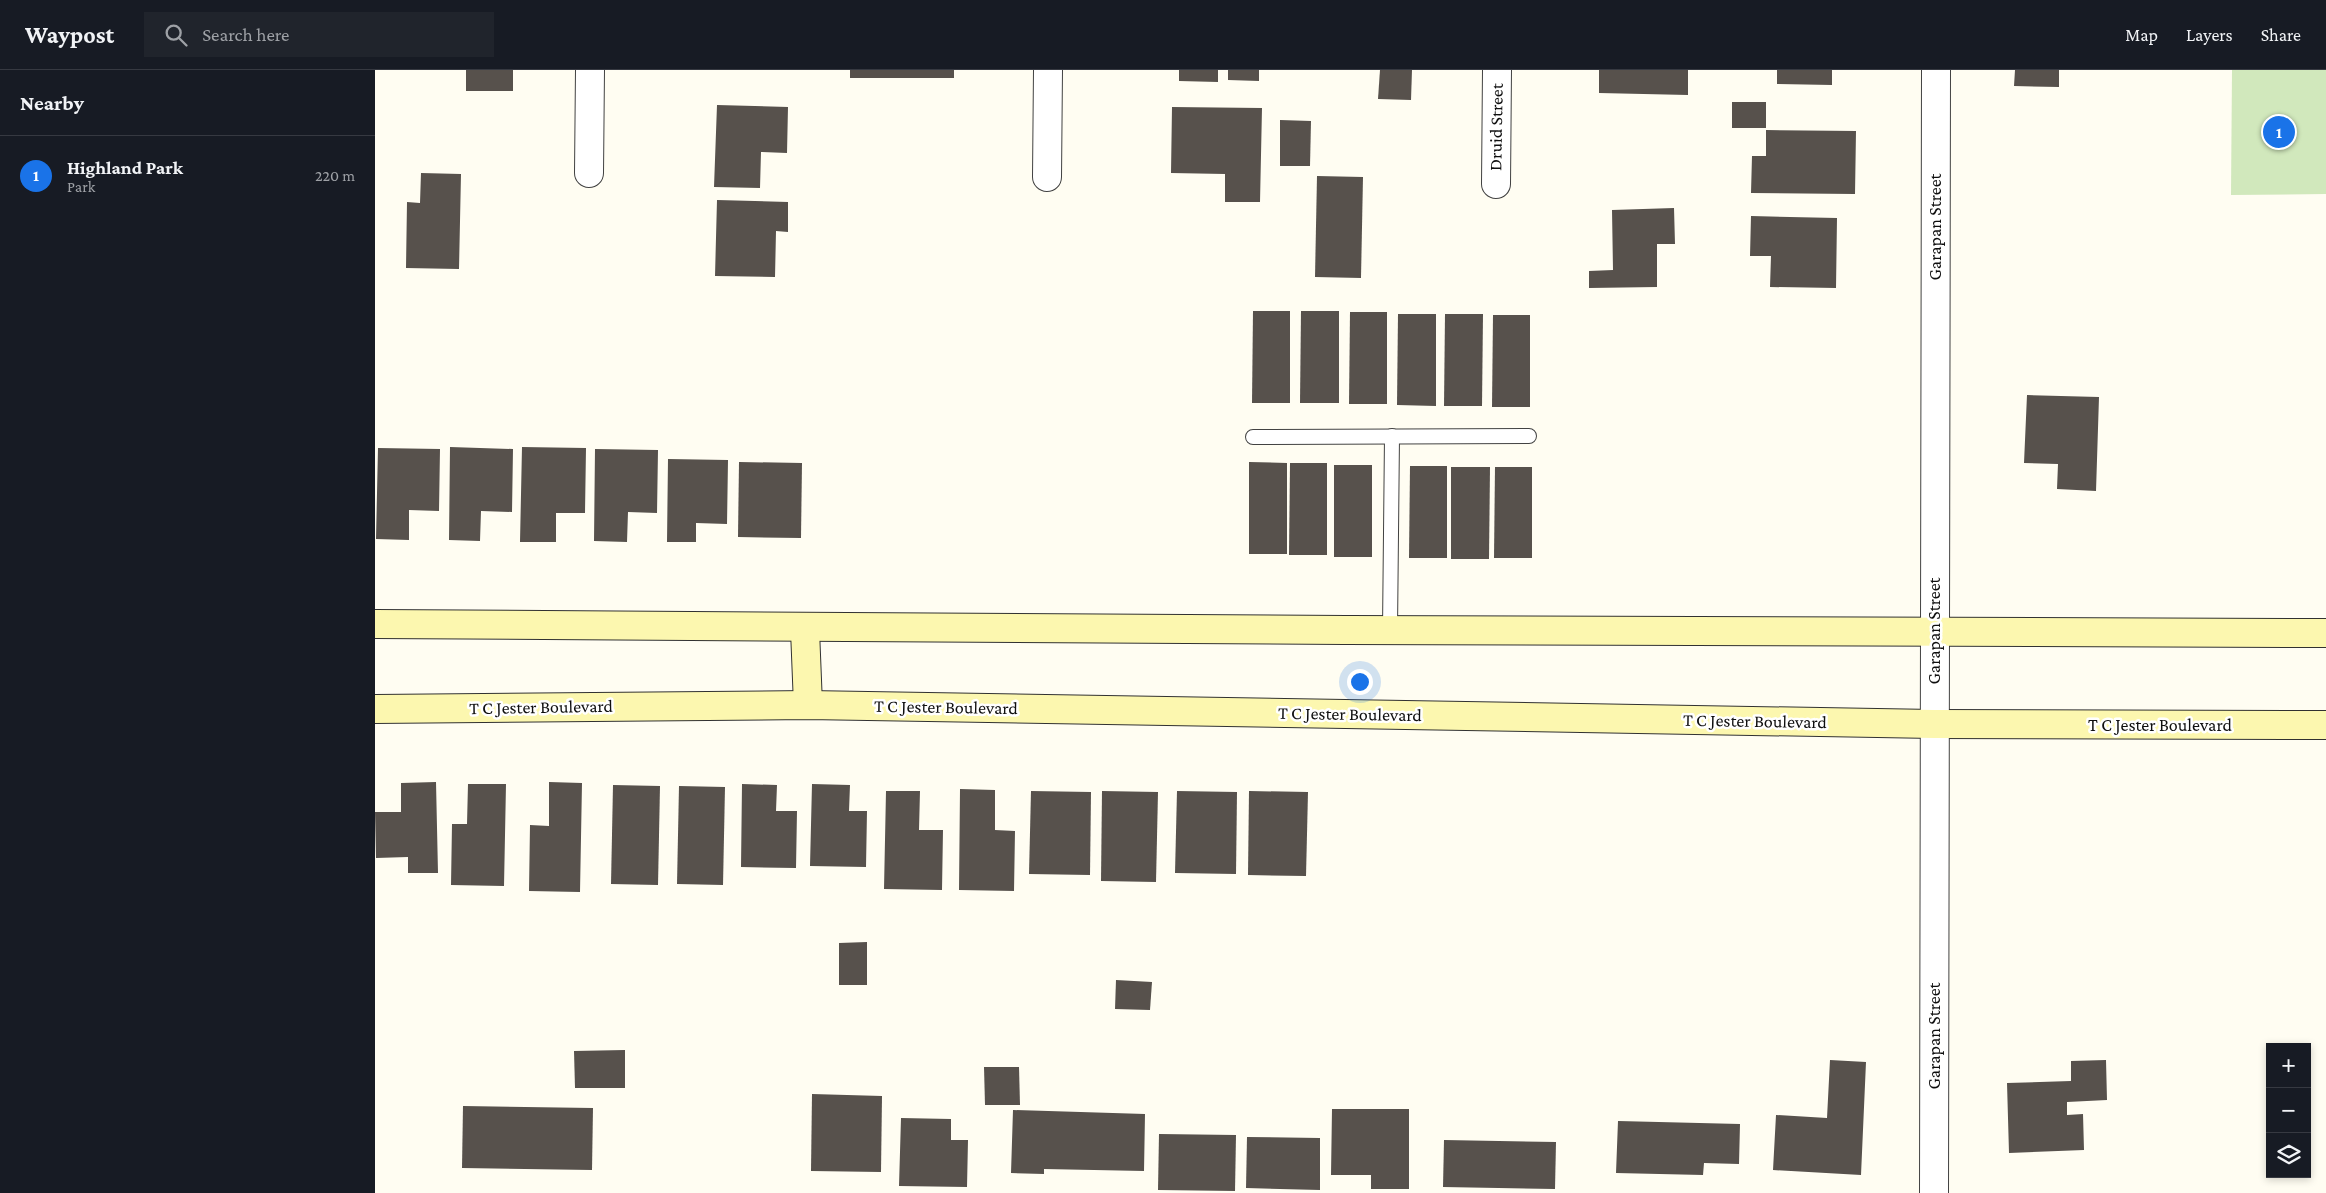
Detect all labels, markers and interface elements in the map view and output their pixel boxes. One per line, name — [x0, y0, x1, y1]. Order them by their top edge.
search box — [144, 12, 494, 57]
text: Waypost — [25, 21, 114, 48]
icon: search — [162, 21, 190, 49]
text: Search here — [202, 24, 289, 45]
text: Map — [2125, 25, 2158, 45]
text: Layers — [2186, 25, 2233, 45]
text: Share — [2261, 25, 2301, 45]
street label: Druid Street — [1485, 82, 1507, 171]
text: Nearby — [20, 91, 84, 115]
pin: 1 — [2263, 113, 2295, 151]
text: Highland Park — [67, 157, 183, 178]
text: 1 — [33, 167, 39, 184]
text: 220 m — [315, 167, 355, 184]
street label: Garapan Street — [1925, 172, 1945, 281]
text: Park — [67, 178, 95, 195]
street label: Garapan Street — [1924, 576, 1944, 685]
your location — [1347, 669, 1373, 695]
street label: T C Jester Boulevard — [469, 696, 614, 718]
street label: T C Jester Boulevard — [874, 696, 1019, 718]
street label: T C Jester Boulevard — [1278, 703, 1423, 725]
street label: T C Jester Boulevard — [1683, 710, 1828, 732]
street label: T C Jester Boulevard — [2088, 715, 2232, 735]
street label: Garapan Street — [1924, 981, 1944, 1090]
map controls — [2266, 1043, 2311, 1178]
button: + — [2266, 1043, 2311, 1088]
button: − — [2266, 1088, 2311, 1133]
button: layers — [2266, 1133, 2311, 1178]

